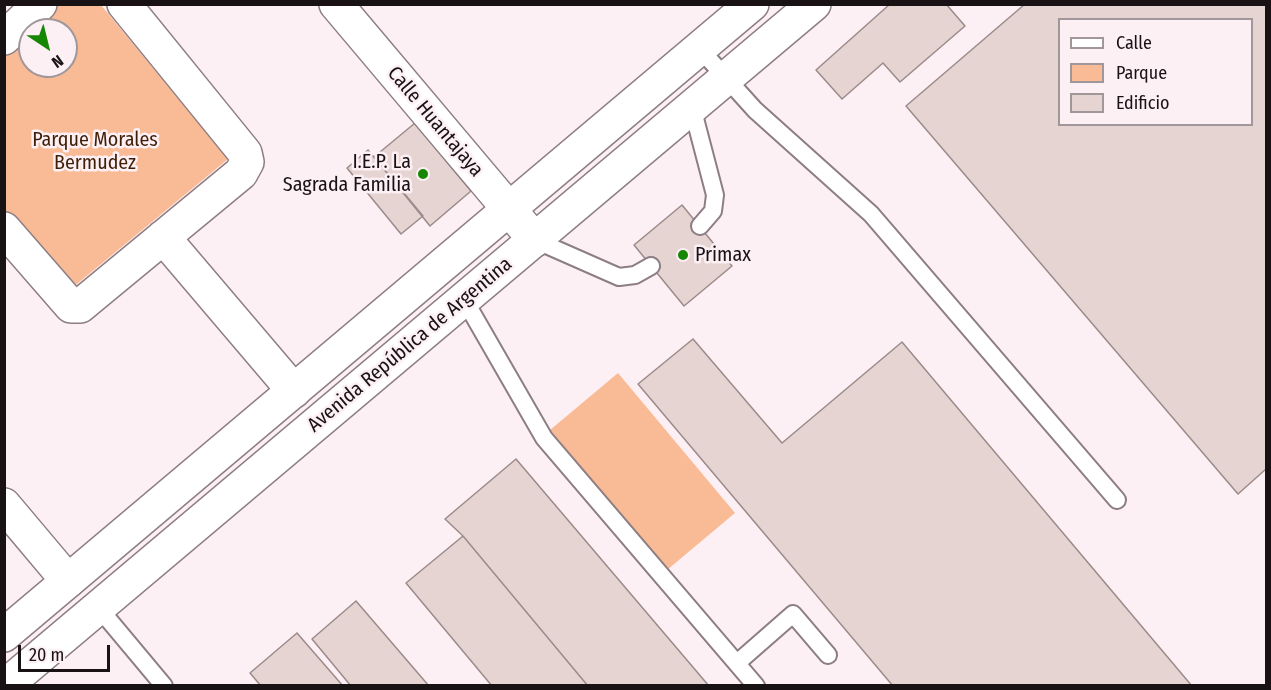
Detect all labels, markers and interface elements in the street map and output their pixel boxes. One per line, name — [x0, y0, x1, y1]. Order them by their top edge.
north arrow — [18, 18, 78, 78]
legend — [1058, 18, 1253, 126]
text: Calle — [1116, 32, 1152, 54]
text: N — [48, 51, 67, 72]
street label: Calle Huantajaya — [382, 62, 488, 182]
text: Parque — [1116, 62, 1167, 84]
text: Edificio — [1116, 92, 1169, 114]
park label: Parque Morales Bermudez — [32, 128, 158, 175]
place label: I.E.P. La Sagrada Familia — [283, 150, 411, 197]
marker: I.E.P. La Sagrada Familia — [416, 167, 430, 181]
place label: Primax — [695, 243, 751, 267]
marker: Primax — [676, 248, 690, 262]
street label: Avenida República de Argentina — [303, 252, 517, 438]
scale bar — [21, 633, 112, 671]
text: 20 m — [29, 644, 64, 666]

